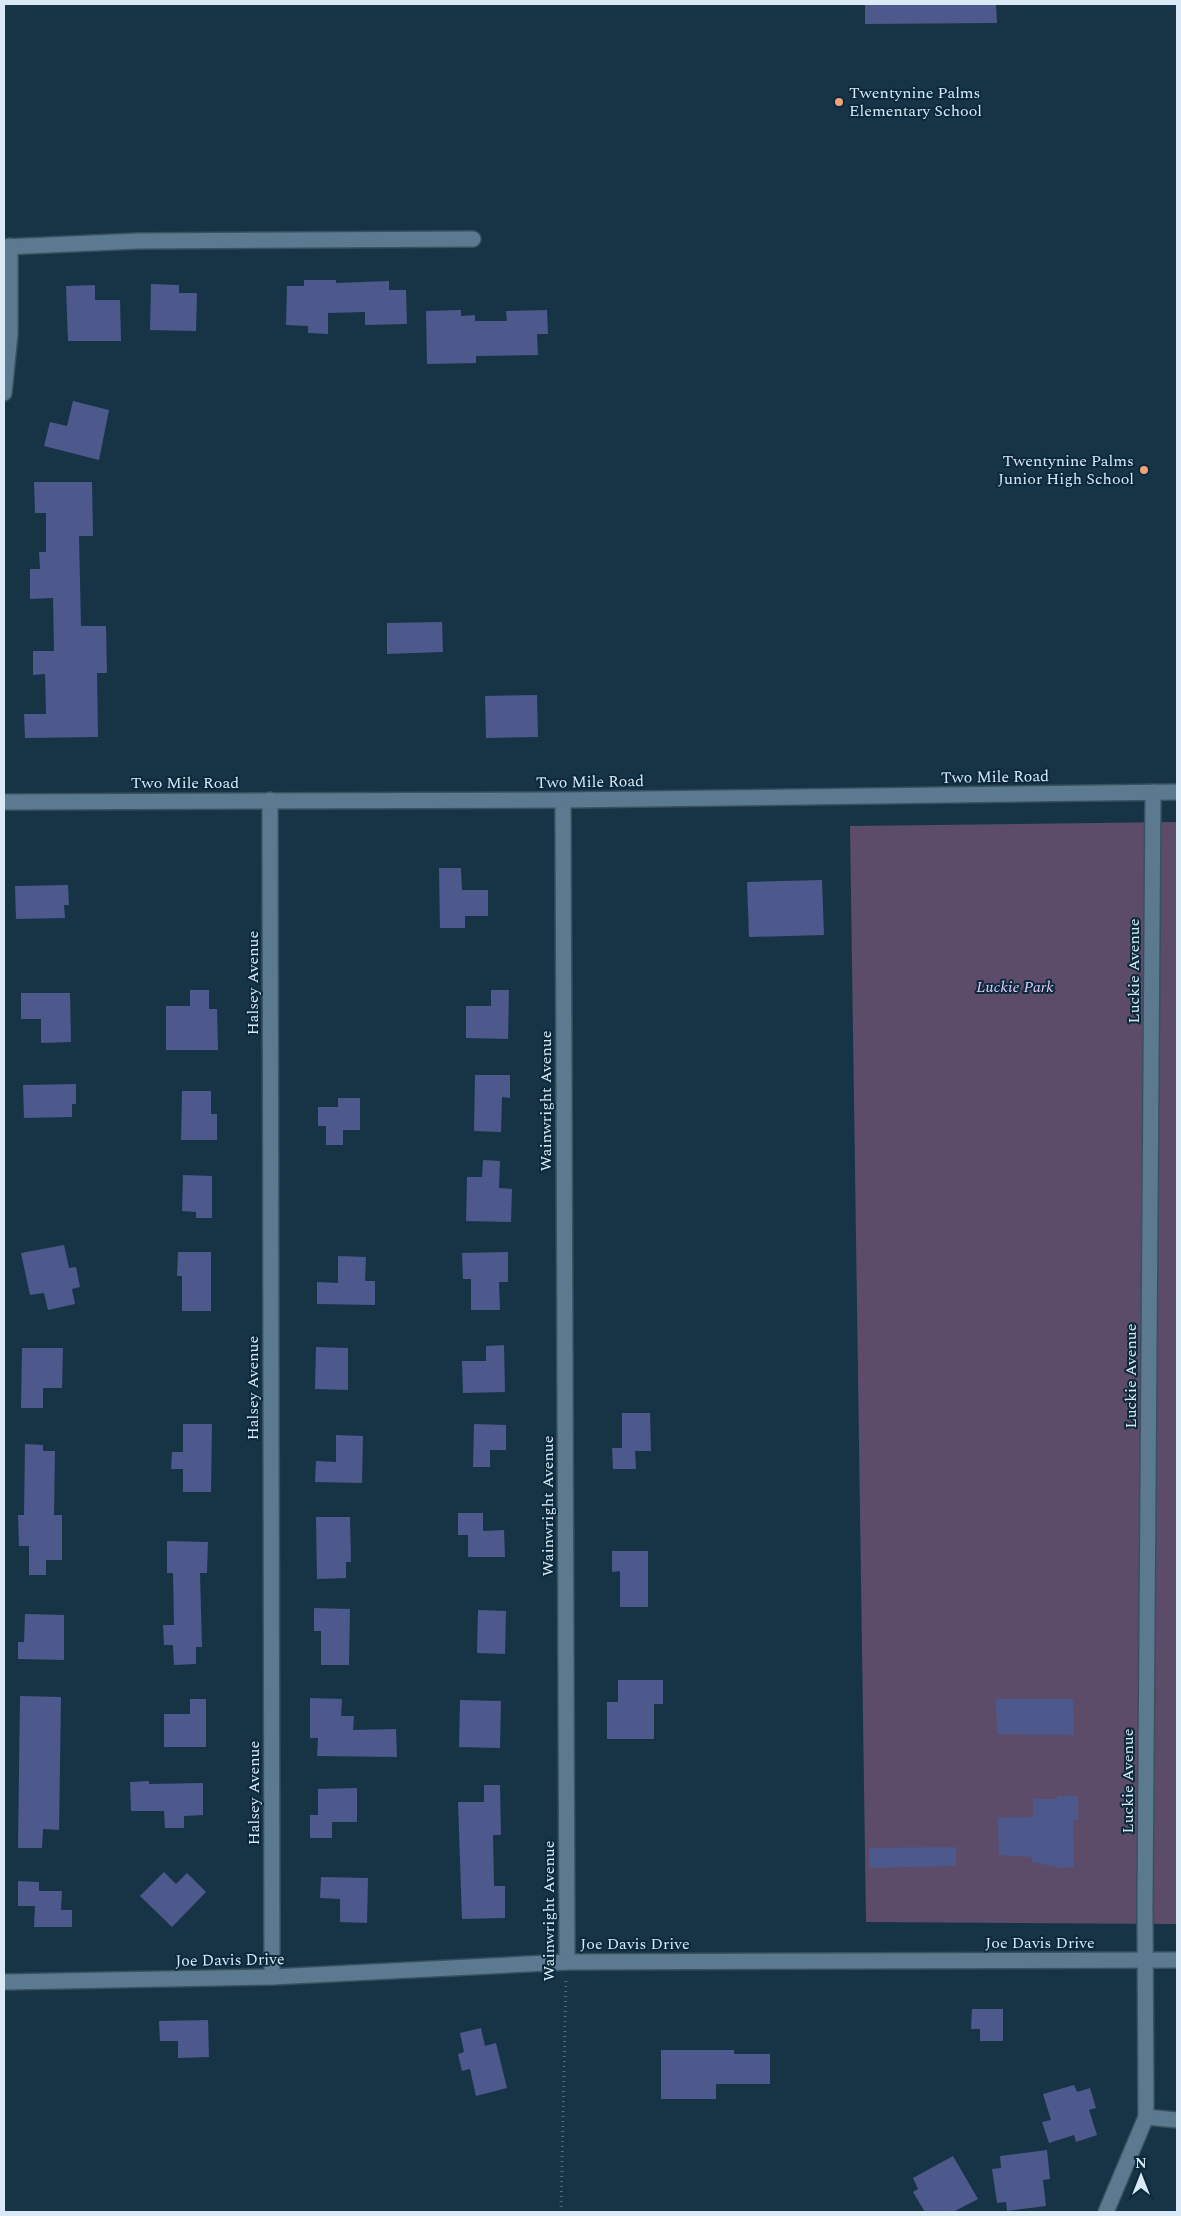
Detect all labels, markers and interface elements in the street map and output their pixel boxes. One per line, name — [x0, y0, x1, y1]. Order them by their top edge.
place label: Twentynine Palms Elementary School — [849, 81, 982, 123]
marker: Twentynine Palms Elementary School — [833, 96, 845, 108]
place label: Twentynine Palms Junior High School — [998, 449, 1134, 491]
marker: Twentynine Palms Junior High School — [1138, 464, 1150, 476]
street label: Two Mile Road — [941, 764, 1049, 790]
street label: Two Mile Road — [536, 769, 644, 795]
street label: Two Mile Road — [131, 771, 239, 795]
street label: Luckie Avenue — [1122, 919, 1146, 1023]
street label: Halsey Avenue — [241, 931, 265, 1035]
park label: Luckie Park — [976, 975, 1054, 999]
street label: Wainwright Avenue — [534, 1030, 558, 1172]
street label: Luckie Avenue — [1119, 1324, 1143, 1428]
street label: Halsey Avenue — [241, 1336, 265, 1440]
street label: Wainwright Avenue — [536, 1435, 560, 1577]
street label: Luckie Avenue — [1116, 1729, 1140, 1833]
street label: Halsey Avenue — [242, 1741, 266, 1845]
street label: Wainwright Avenue — [537, 1840, 561, 1982]
street label: Joe Davis Drive — [985, 1931, 1095, 1955]
street label: Joe Davis Drive — [580, 1932, 690, 1956]
street label: Joe Davis Drive — [175, 1947, 285, 1973]
north arrow — [1116, 2151, 1166, 2201]
text: N — [1135, 2153, 1147, 2174]

